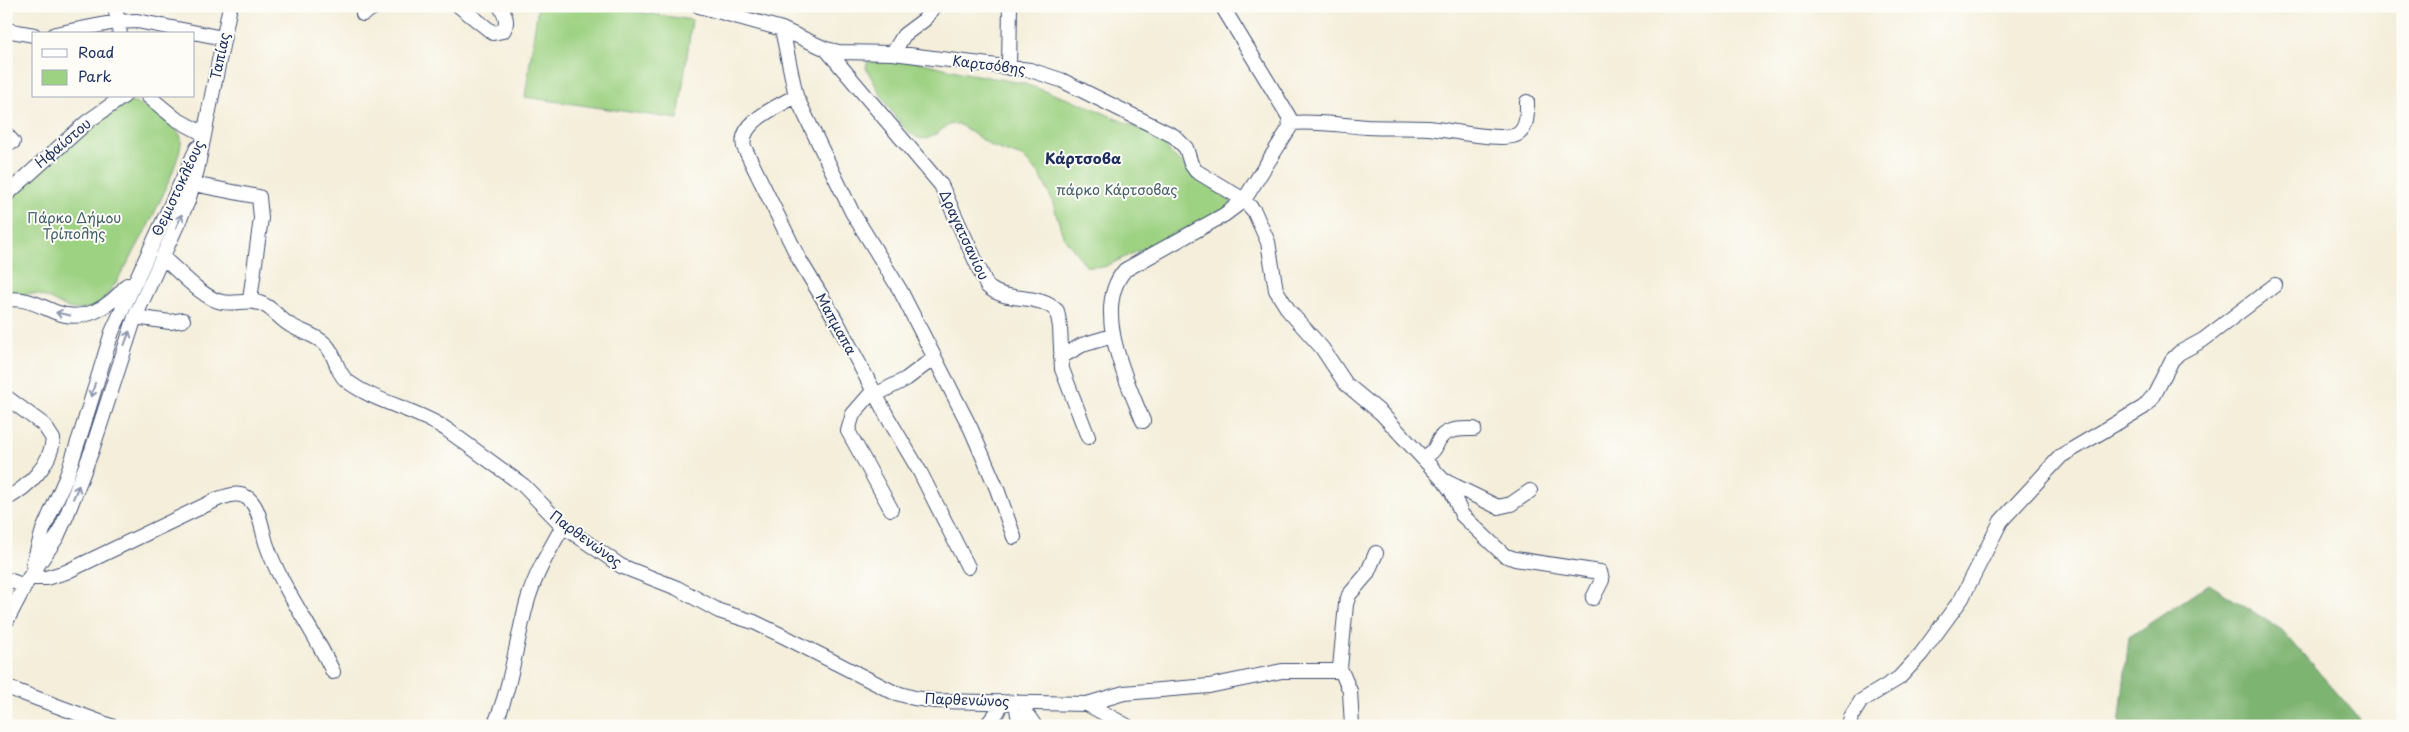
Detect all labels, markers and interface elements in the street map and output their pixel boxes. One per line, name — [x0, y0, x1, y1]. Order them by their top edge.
street label: Ταπίας — [204, 30, 235, 81]
legend — [32, 32, 195, 98]
text: Road — [78, 40, 114, 63]
street label: Καρτσόβης — [951, 50, 1027, 79]
text: Park — [78, 64, 112, 87]
street label: Ηφαίστου — [30, 113, 95, 172]
street label: Θεμιστοκλέους — [146, 136, 209, 239]
district label: Κάρτσοβα — [1045, 146, 1122, 169]
park label: πάρκο Κάρτσοβας — [1056, 179, 1178, 200]
street label: Δραγατσανίου — [934, 186, 995, 283]
park label: Πάρκο Δήμου Τρίπολης — [27, 207, 121, 244]
one-way arrow — [175, 214, 184, 229]
street label: Μαπμαπα — [811, 289, 862, 359]
one-way arrow — [56, 308, 72, 318]
one-way arrow — [123, 331, 132, 346]
one-way arrow — [88, 382, 98, 398]
one-way arrow — [72, 485, 82, 500]
street label: Παρθενώνος — [546, 505, 627, 572]
street label: Παρθενώνος — [924, 688, 1010, 711]

